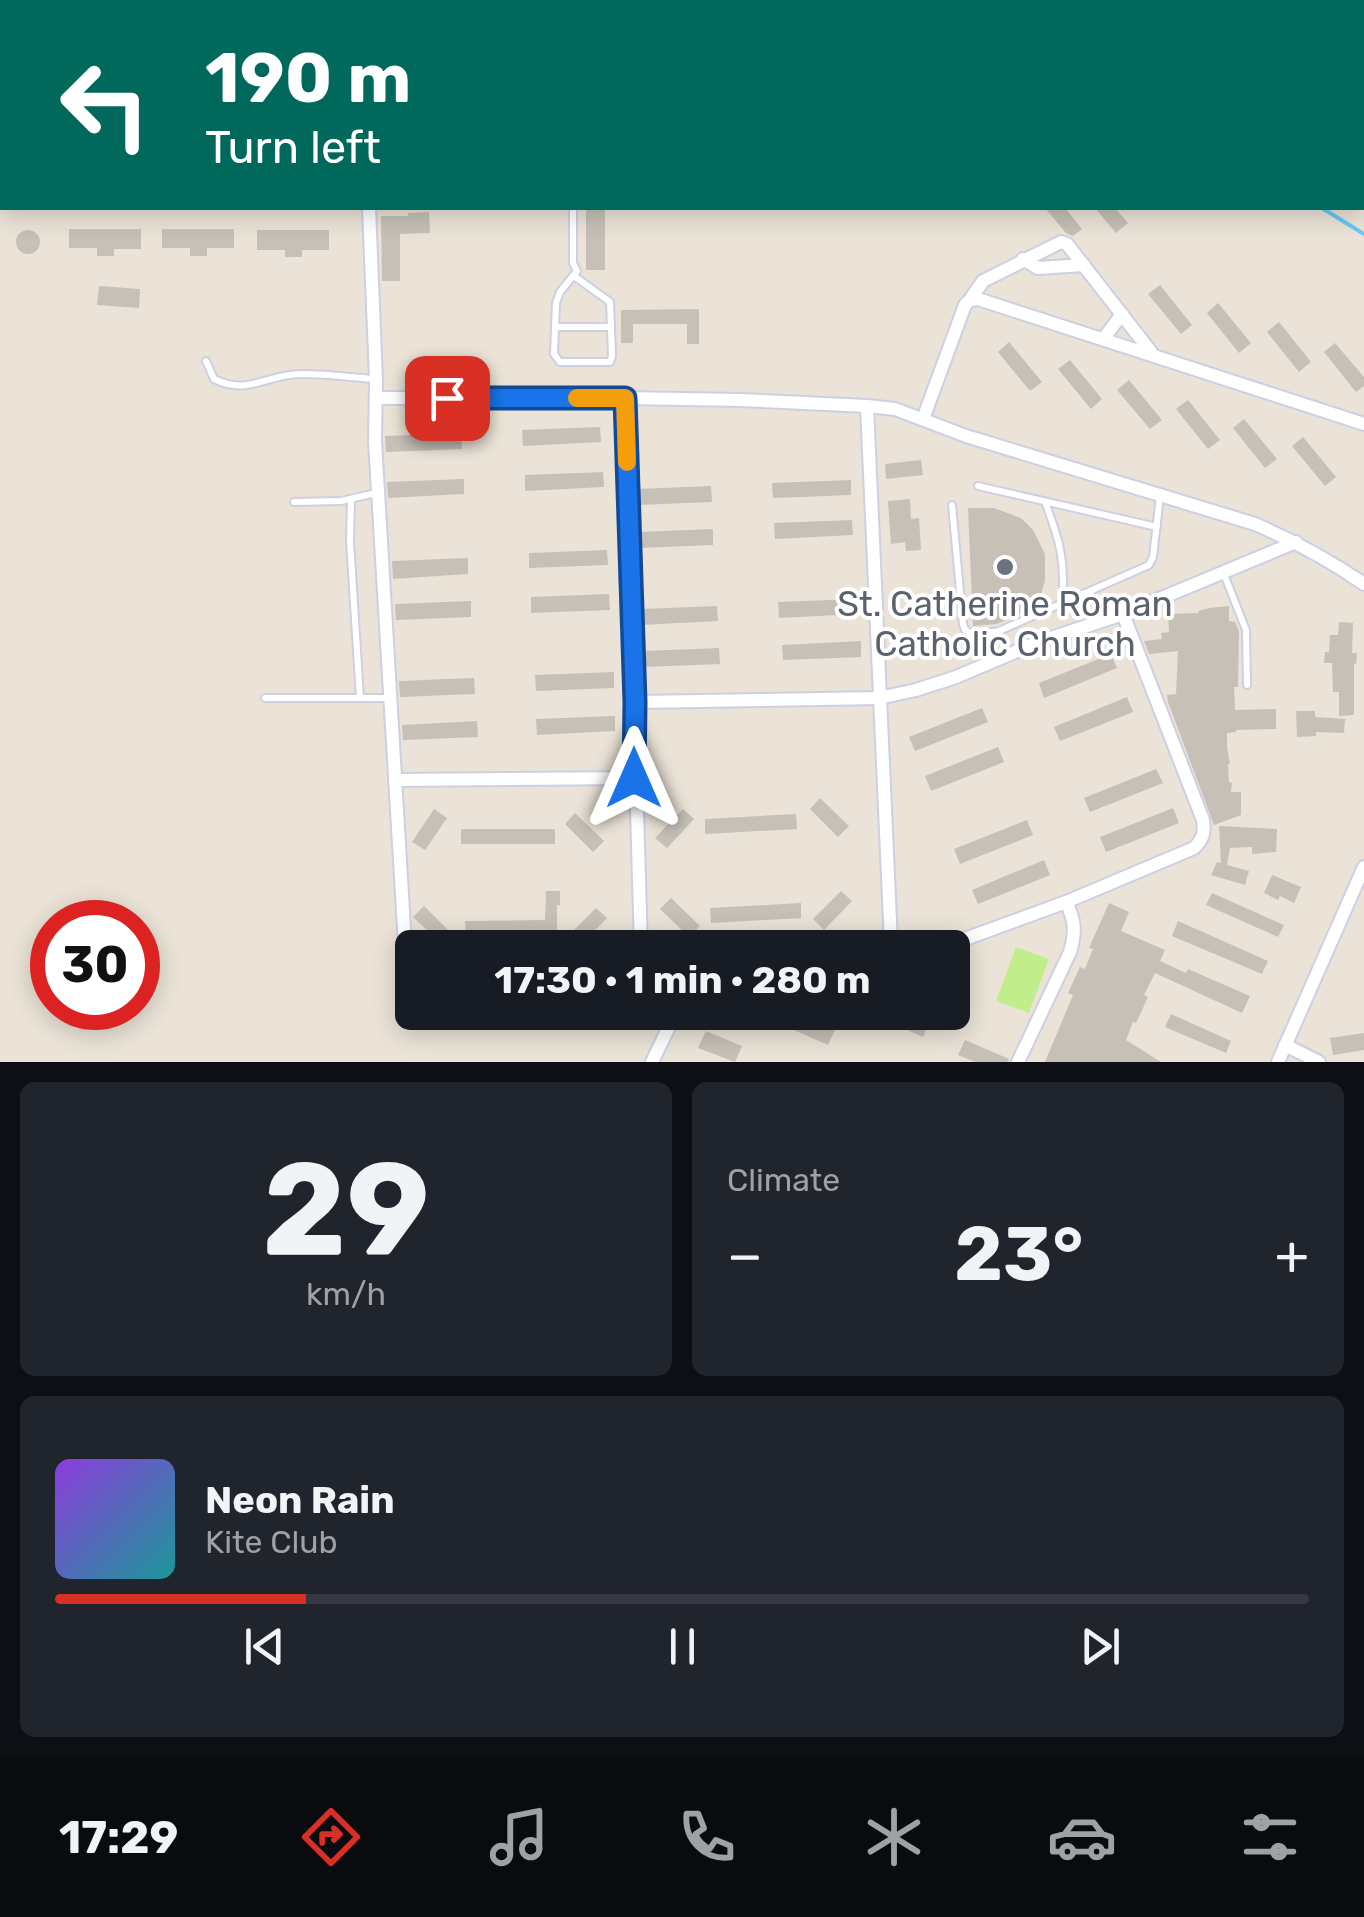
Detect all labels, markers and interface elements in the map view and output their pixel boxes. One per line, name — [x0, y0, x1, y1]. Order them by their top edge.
text: 190 m — [205, 37, 411, 120]
icon: left — [40, 40, 170, 170]
text: Turn left — [205, 121, 381, 174]
pin — [405, 356, 490, 441]
icon: arrive — [420, 371, 475, 426]
marker: St. Catherine Roman Catholic Church — [994, 556, 1016, 578]
place label: St. Catherine Roman Catholic Church — [837, 583, 1173, 665]
position arrow — [582, 726, 686, 830]
speed limit sign: 30 — [30, 900, 160, 1030]
text: 17:30 · 1 min · 280 m — [494, 957, 871, 1003]
text: 29 — [262, 1132, 430, 1287]
text: Climate — [727, 1161, 840, 1199]
text: 23° — [954, 1210, 1083, 1299]
text: − — [727, 1223, 763, 1288]
text: + — [1275, 1223, 1309, 1288]
text: km/h — [306, 1275, 386, 1313]
text: Neon Rain — [205, 1477, 395, 1523]
text: Kite Club — [205, 1523, 338, 1561]
icon: previous — [237, 1619, 292, 1674]
icon: pause — [655, 1619, 710, 1674]
icon: next — [1073, 1619, 1128, 1674]
icon: directions — [296, 1802, 366, 1872]
icon: music — [484, 1802, 554, 1872]
icon: phone — [672, 1802, 742, 1872]
icon: climate — [859, 1802, 929, 1872]
icon: car — [1047, 1802, 1117, 1872]
icon: filters — [1235, 1802, 1305, 1872]
text: 17:29 — [59, 1811, 178, 1864]

